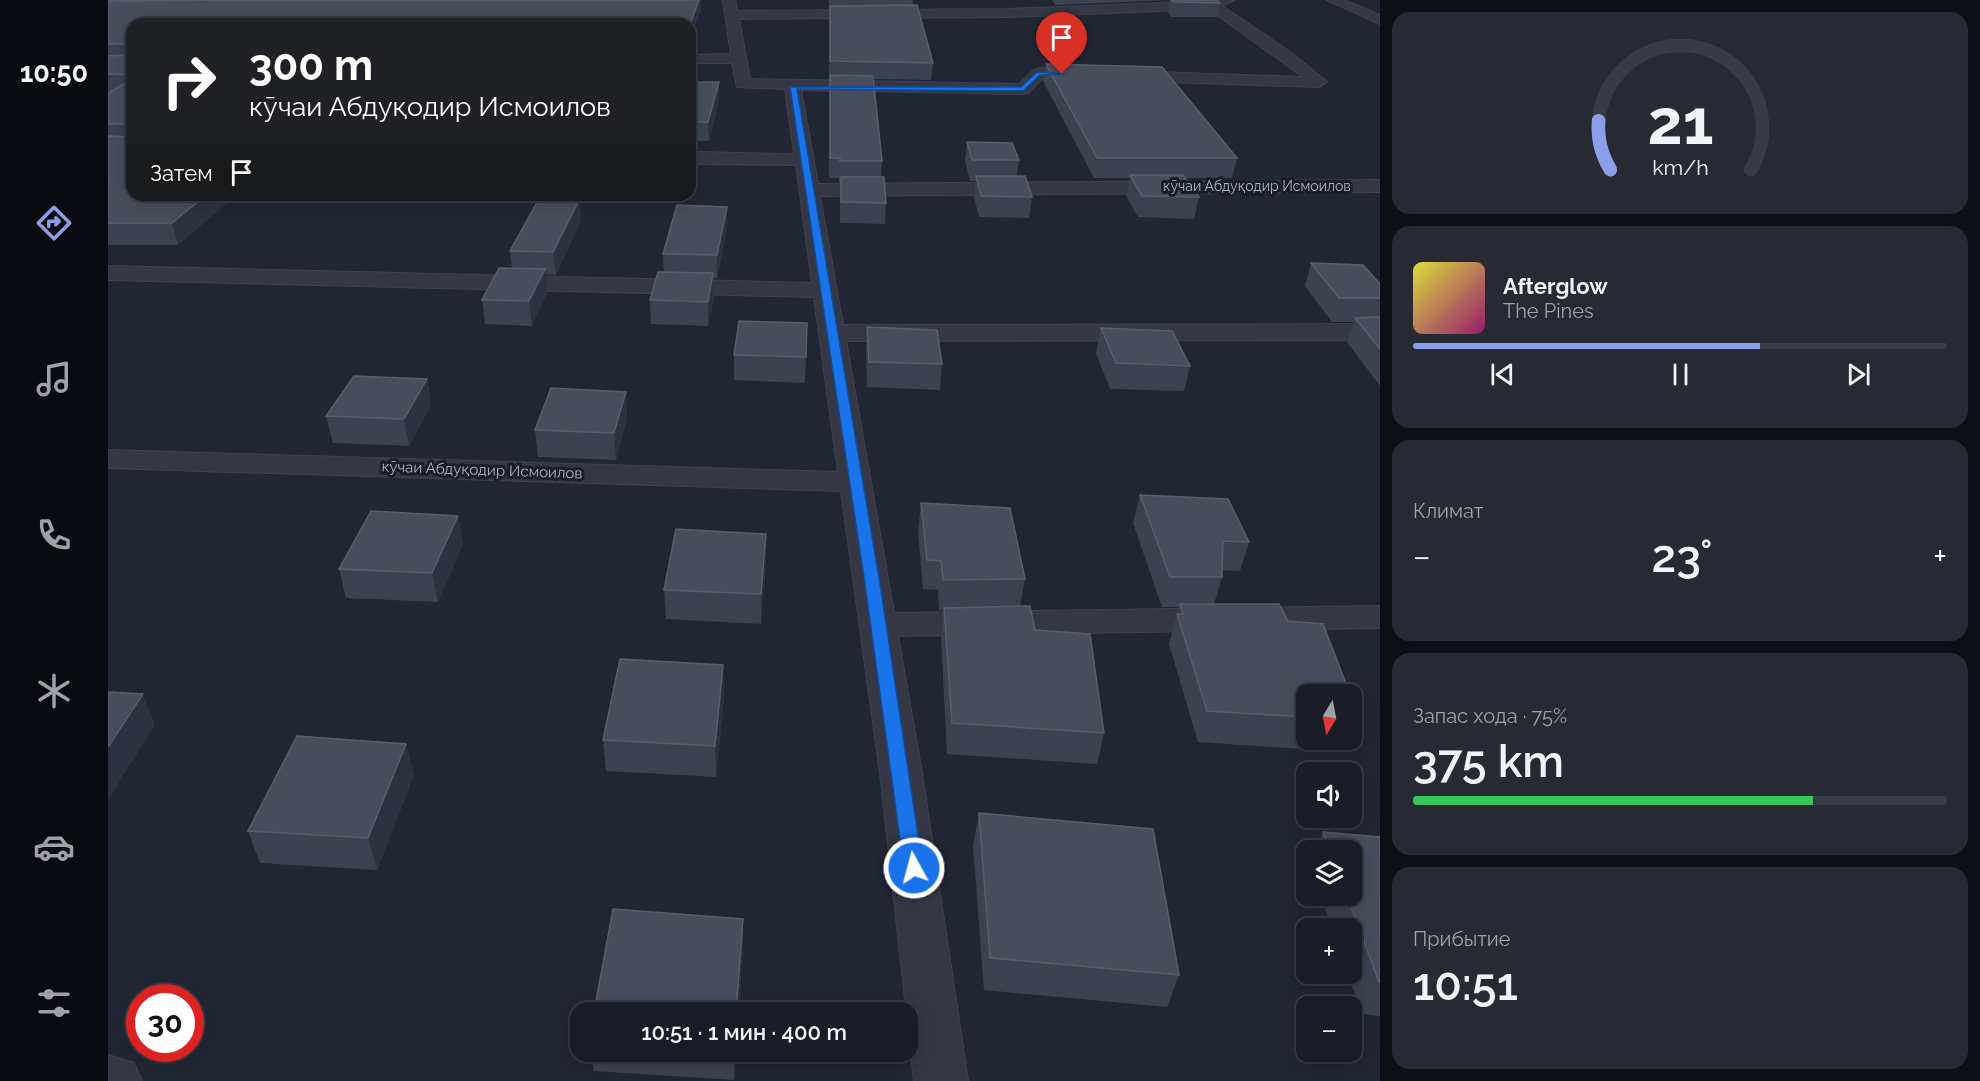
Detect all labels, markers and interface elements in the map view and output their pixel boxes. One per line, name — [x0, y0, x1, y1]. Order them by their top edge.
pin — [1036, 12, 1087, 74]
icon: arrive — [1045, 21, 1078, 54]
text: 300 m — [249, 41, 373, 90]
icon: right — [150, 42, 228, 120]
text: 10:50 — [20, 57, 88, 88]
text: 21 — [1647, 85, 1713, 159]
text: кӯчаи Абдуқодир Исмоилов — [249, 91, 611, 122]
text: km/h — [1652, 155, 1708, 180]
icon: arrive — [225, 156, 258, 189]
text: Затем — [150, 160, 213, 186]
street label: кӯчаи Абдуқодир Исмоилов — [1163, 178, 1351, 194]
icon: directions — [33, 202, 75, 244]
text: Afterglow — [1503, 273, 1608, 299]
text: The Pines — [1503, 299, 1594, 323]
icon: music — [33, 358, 75, 400]
icon: previous — [1486, 358, 1519, 391]
icon: pause — [1664, 358, 1697, 391]
icon: next — [1842, 358, 1875, 391]
street label: кӯчаи Абдуқодир Исмоилов — [381, 457, 583, 483]
text: Климат — [1413, 499, 1483, 523]
icon: phone — [33, 514, 75, 556]
text: 23° — [1652, 530, 1713, 583]
text: − — [1413, 537, 1431, 576]
text: + — [1933, 537, 1947, 576]
icon: climate — [33, 670, 75, 712]
north arrow — [1296, 684, 1362, 750]
map controls — [1296, 684, 1362, 1062]
text: Запас хода · 75% — [1413, 704, 1567, 728]
text: 375 km — [1413, 735, 1564, 788]
button: sound — [1296, 762, 1362, 828]
icon: car — [33, 826, 75, 868]
position arrow — [882, 836, 946, 900]
button: layers — [1296, 840, 1362, 906]
button: + — [1296, 918, 1362, 984]
text: Прибытие — [1413, 927, 1510, 951]
text: 10:51 — [1413, 958, 1518, 1011]
icon: filters — [33, 982, 75, 1024]
speed limit sign: 30 — [126, 984, 204, 1062]
button: − — [1296, 996, 1362, 1062]
text: 10:51 · 1 мин · 400 m — [641, 1019, 847, 1045]

